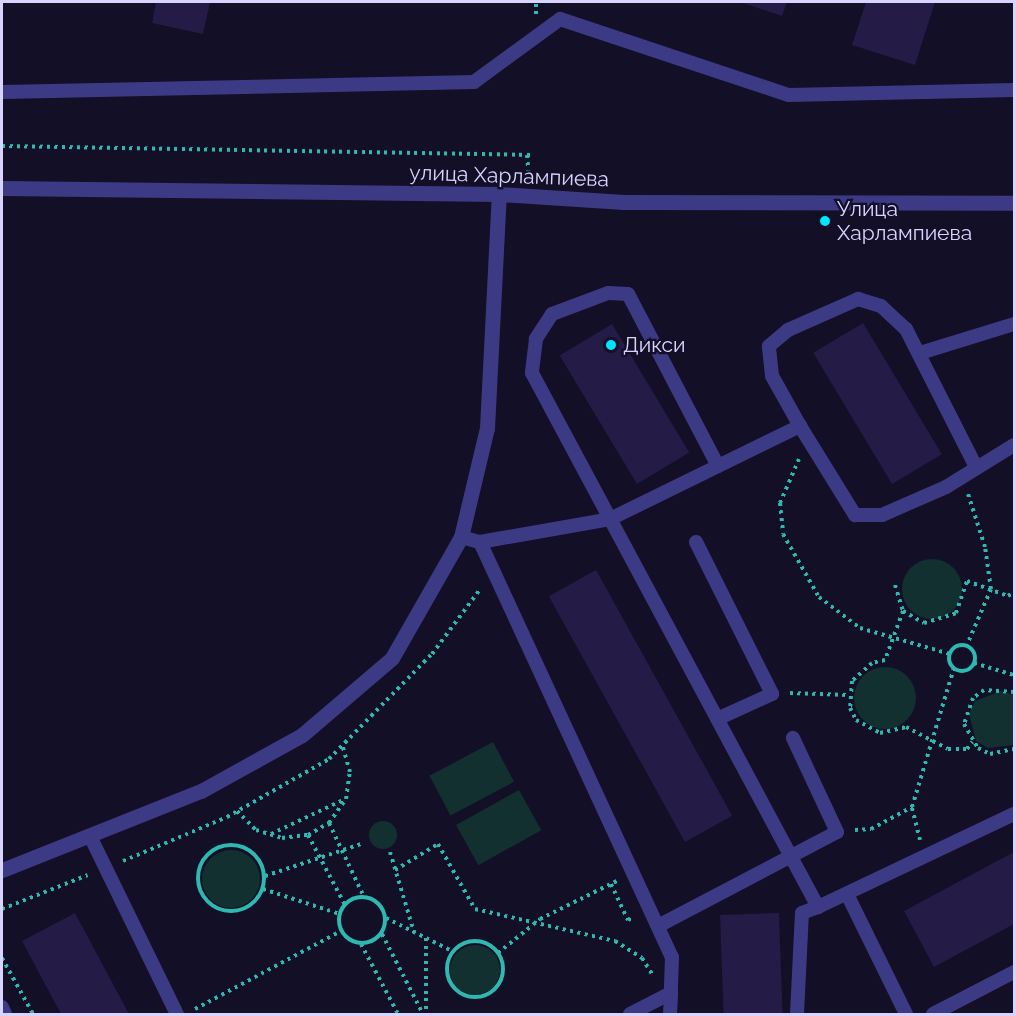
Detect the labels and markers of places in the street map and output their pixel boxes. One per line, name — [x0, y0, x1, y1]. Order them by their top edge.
place label: Улица Харлампиева — [837, 196, 972, 246]
marker: Улица Харлампиева — [818, 214, 832, 228]
place label: Дикси — [623, 332, 686, 358]
marker: Дикси — [604, 338, 618, 352]

